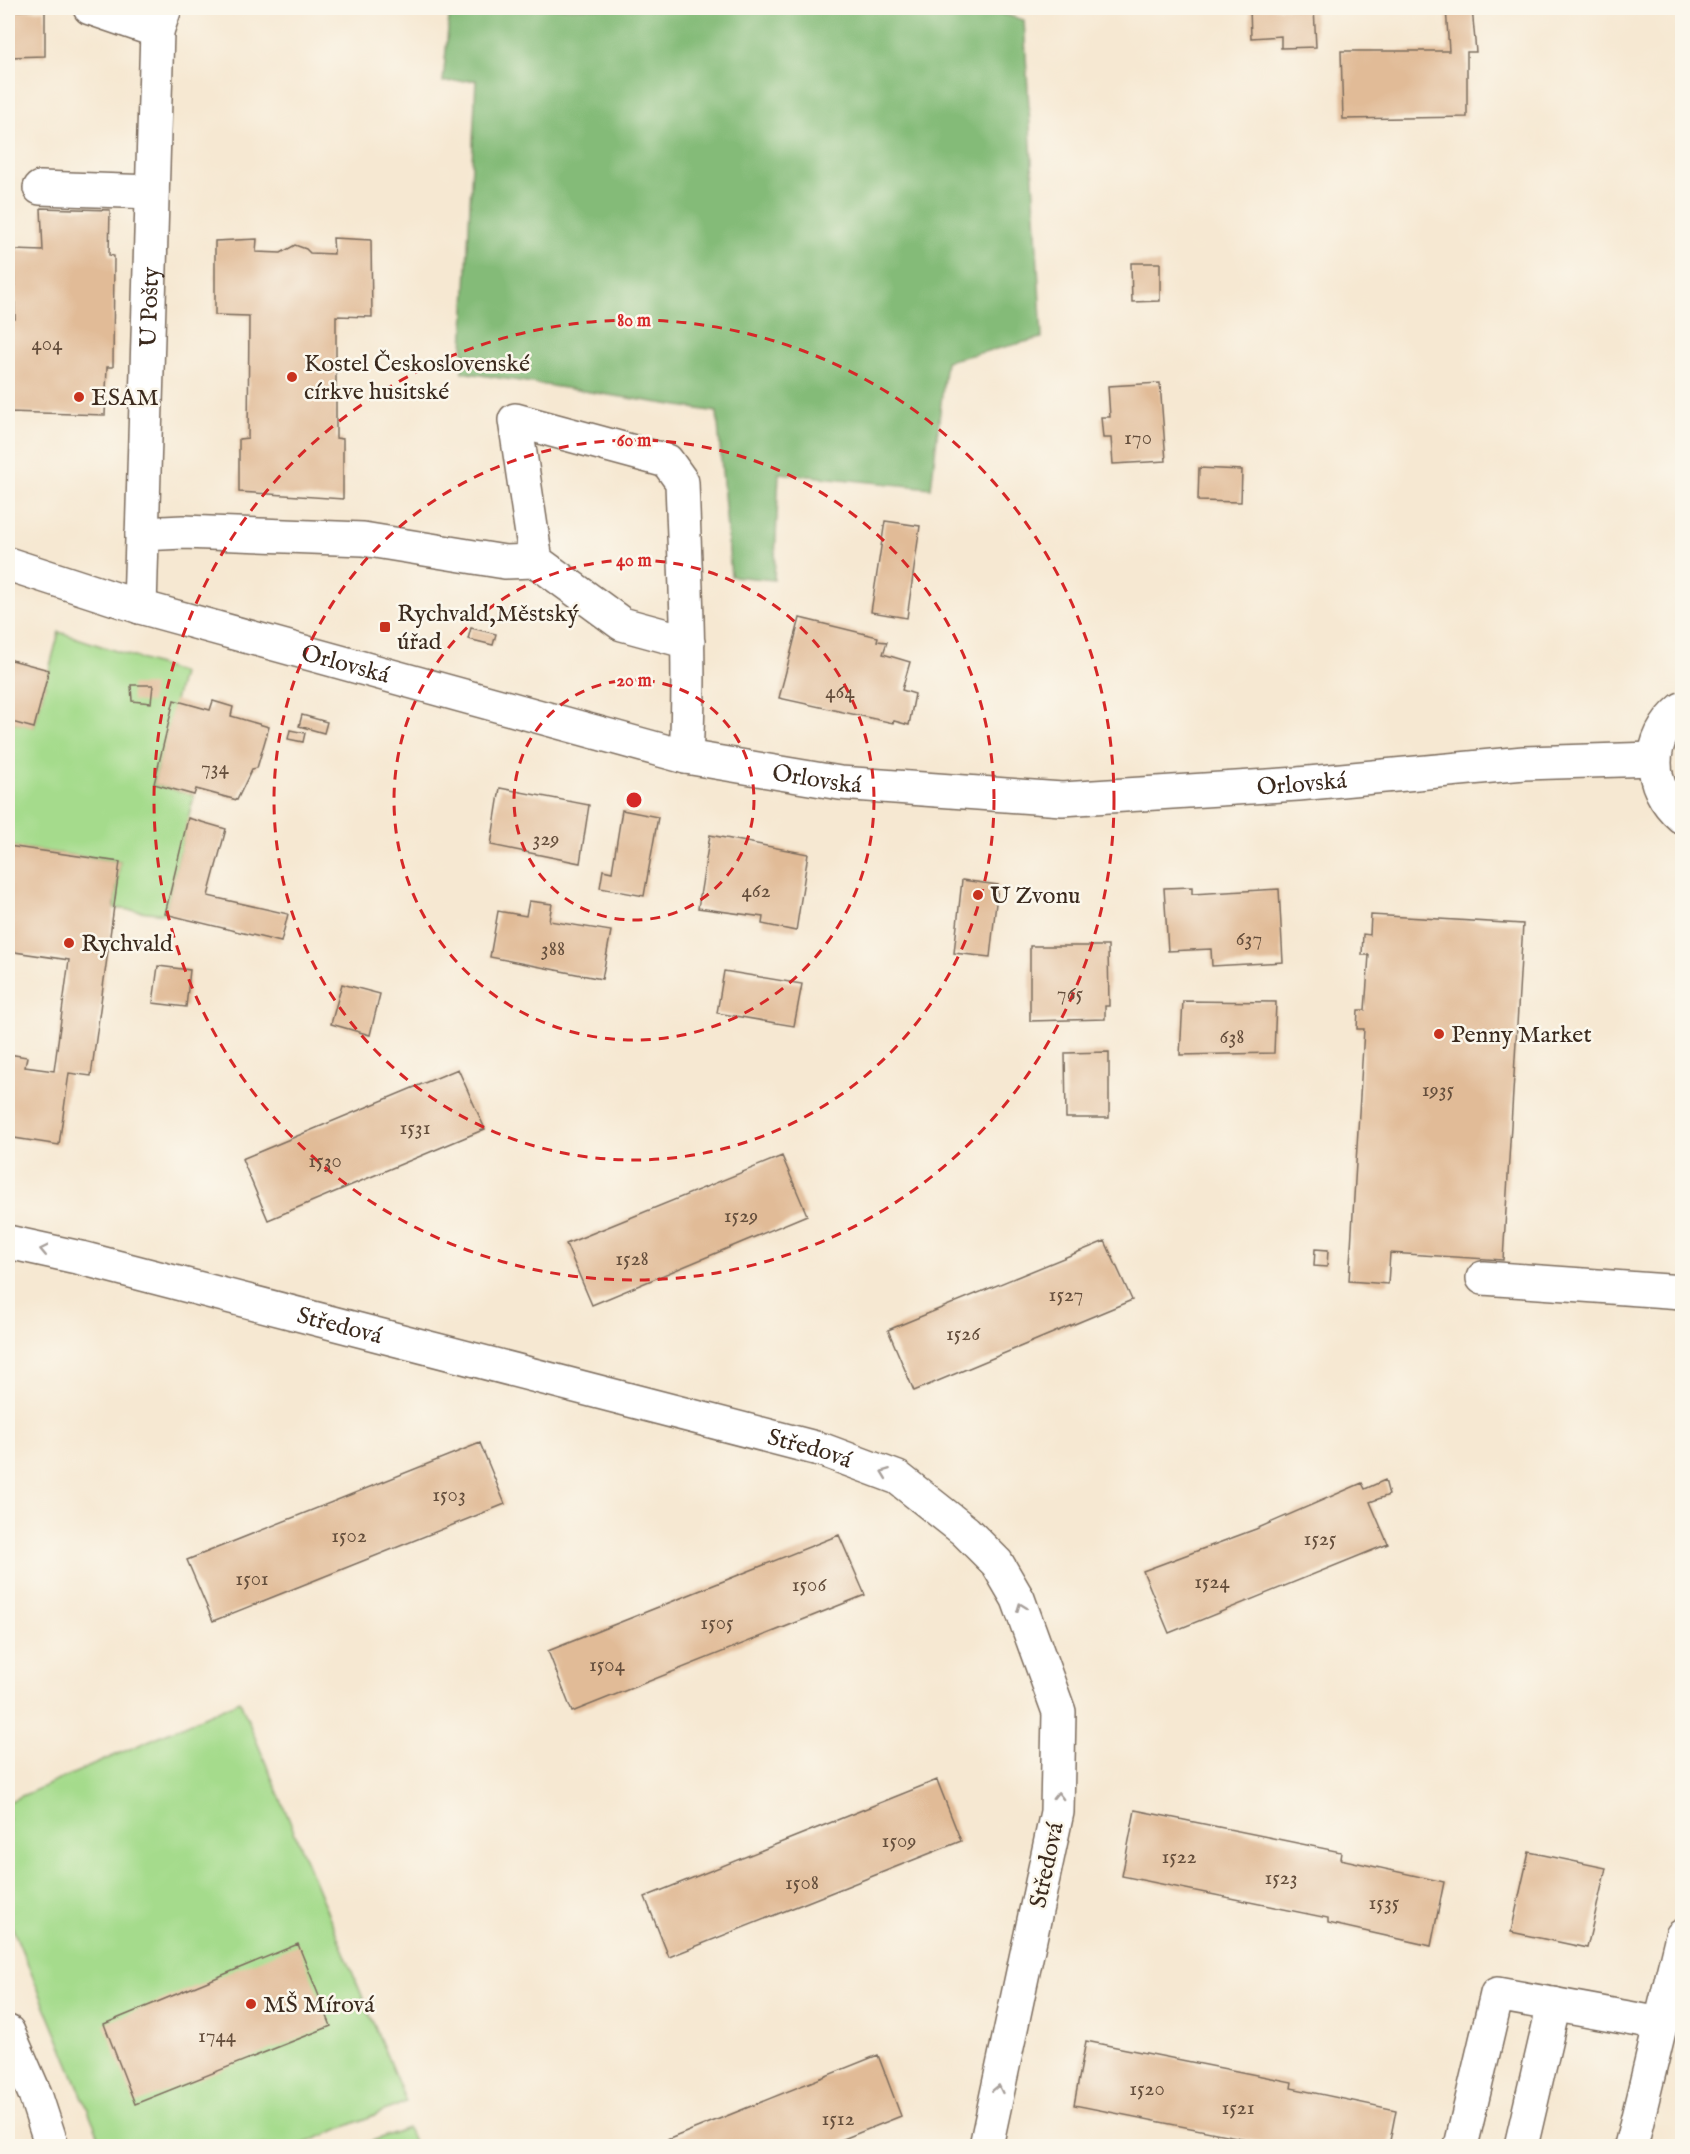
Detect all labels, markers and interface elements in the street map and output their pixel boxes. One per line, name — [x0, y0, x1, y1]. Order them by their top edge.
street label: U Pošty — [134, 266, 167, 348]
text: 80 m — [617, 310, 651, 333]
house number: 404 — [32, 331, 63, 358]
place label: Kostel Československé církve husitské — [304, 349, 530, 408]
marker: Kostel Československé církve husitské — [285, 370, 299, 384]
place label: ESAM — [91, 383, 159, 414]
marker: ESAM — [72, 390, 86, 404]
house number: 170 — [1124, 425, 1152, 452]
text: 60 m — [617, 430, 651, 453]
text: 40 m — [616, 550, 652, 573]
place label: Rychvald,Městský úřad — [397, 599, 579, 658]
marker: Rychvald,Městský úřad — [378, 620, 392, 634]
street label: Orlovská — [298, 638, 393, 692]
text: 20 m — [616, 670, 652, 693]
house number: 464 — [825, 679, 855, 706]
house number: 734 — [201, 755, 230, 782]
street label: Orlovská — [770, 758, 863, 802]
street label: Orlovská — [1256, 765, 1349, 804]
centre of rings — [624, 790, 644, 810]
house number: 329 — [533, 826, 559, 853]
house number: 462 — [741, 878, 771, 905]
place label: U Zvonu — [990, 881, 1080, 912]
marker: U Zvonu — [971, 888, 985, 902]
house number: 637 — [1236, 926, 1262, 953]
place label: Rychvald — [81, 929, 173, 960]
marker: Rychvald — [62, 936, 76, 950]
house number: 388 — [541, 936, 565, 963]
house number: 765 — [1057, 981, 1084, 1008]
place label: Penny Market — [1451, 1020, 1592, 1051]
house number: 638 — [1220, 1024, 1244, 1051]
marker: Penny Market — [1432, 1027, 1446, 1041]
house number: 1935 — [1422, 1077, 1455, 1104]
house number: 1531 — [399, 1115, 431, 1142]
house number: 1530 — [308, 1148, 342, 1175]
house number: 1529 — [724, 1203, 758, 1230]
one-way arrow — [39, 1244, 49, 1257]
house number: 1528 — [615, 1246, 649, 1273]
house number: 1527 — [1049, 1282, 1083, 1309]
street label: Středová — [293, 1301, 386, 1352]
house number: 1526 — [946, 1321, 981, 1348]
street label: Středová — [764, 1422, 857, 1477]
one-way arrow — [880, 1468, 891, 1480]
house number: 1503 — [432, 1482, 466, 1509]
house number: 1502 — [331, 1523, 367, 1550]
house number: 1525 — [1304, 1526, 1337, 1553]
house number: 1501 — [235, 1566, 269, 1593]
house number: 1524 — [1194, 1569, 1230, 1596]
house number: 1506 — [792, 1572, 827, 1599]
one-way arrow — [1016, 1602, 1028, 1613]
house number: 1505 — [700, 1610, 734, 1637]
house number: 1504 — [589, 1652, 626, 1679]
one-way arrow — [1051, 1791, 1064, 1800]
street label: Středová — [1023, 1819, 1072, 1911]
house number: 1509 — [882, 1828, 916, 1855]
house number: 1522 — [1161, 1844, 1197, 1871]
house number: 1523 — [1264, 1865, 1298, 1892]
house number: 1508 — [785, 1870, 819, 1897]
house number: 1535 — [1369, 1890, 1400, 1917]
place label: MŠ Mírová — [263, 1990, 375, 2021]
marker: MŠ Mírová — [244, 1997, 258, 2011]
house number: 1744 — [198, 2023, 237, 2050]
house number: 1520 — [1129, 2076, 1165, 2103]
one-way arrow — [991, 2085, 1004, 2095]
house number: 1521 — [1221, 2095, 1255, 2122]
house number: 1512 — [821, 2106, 855, 2133]

